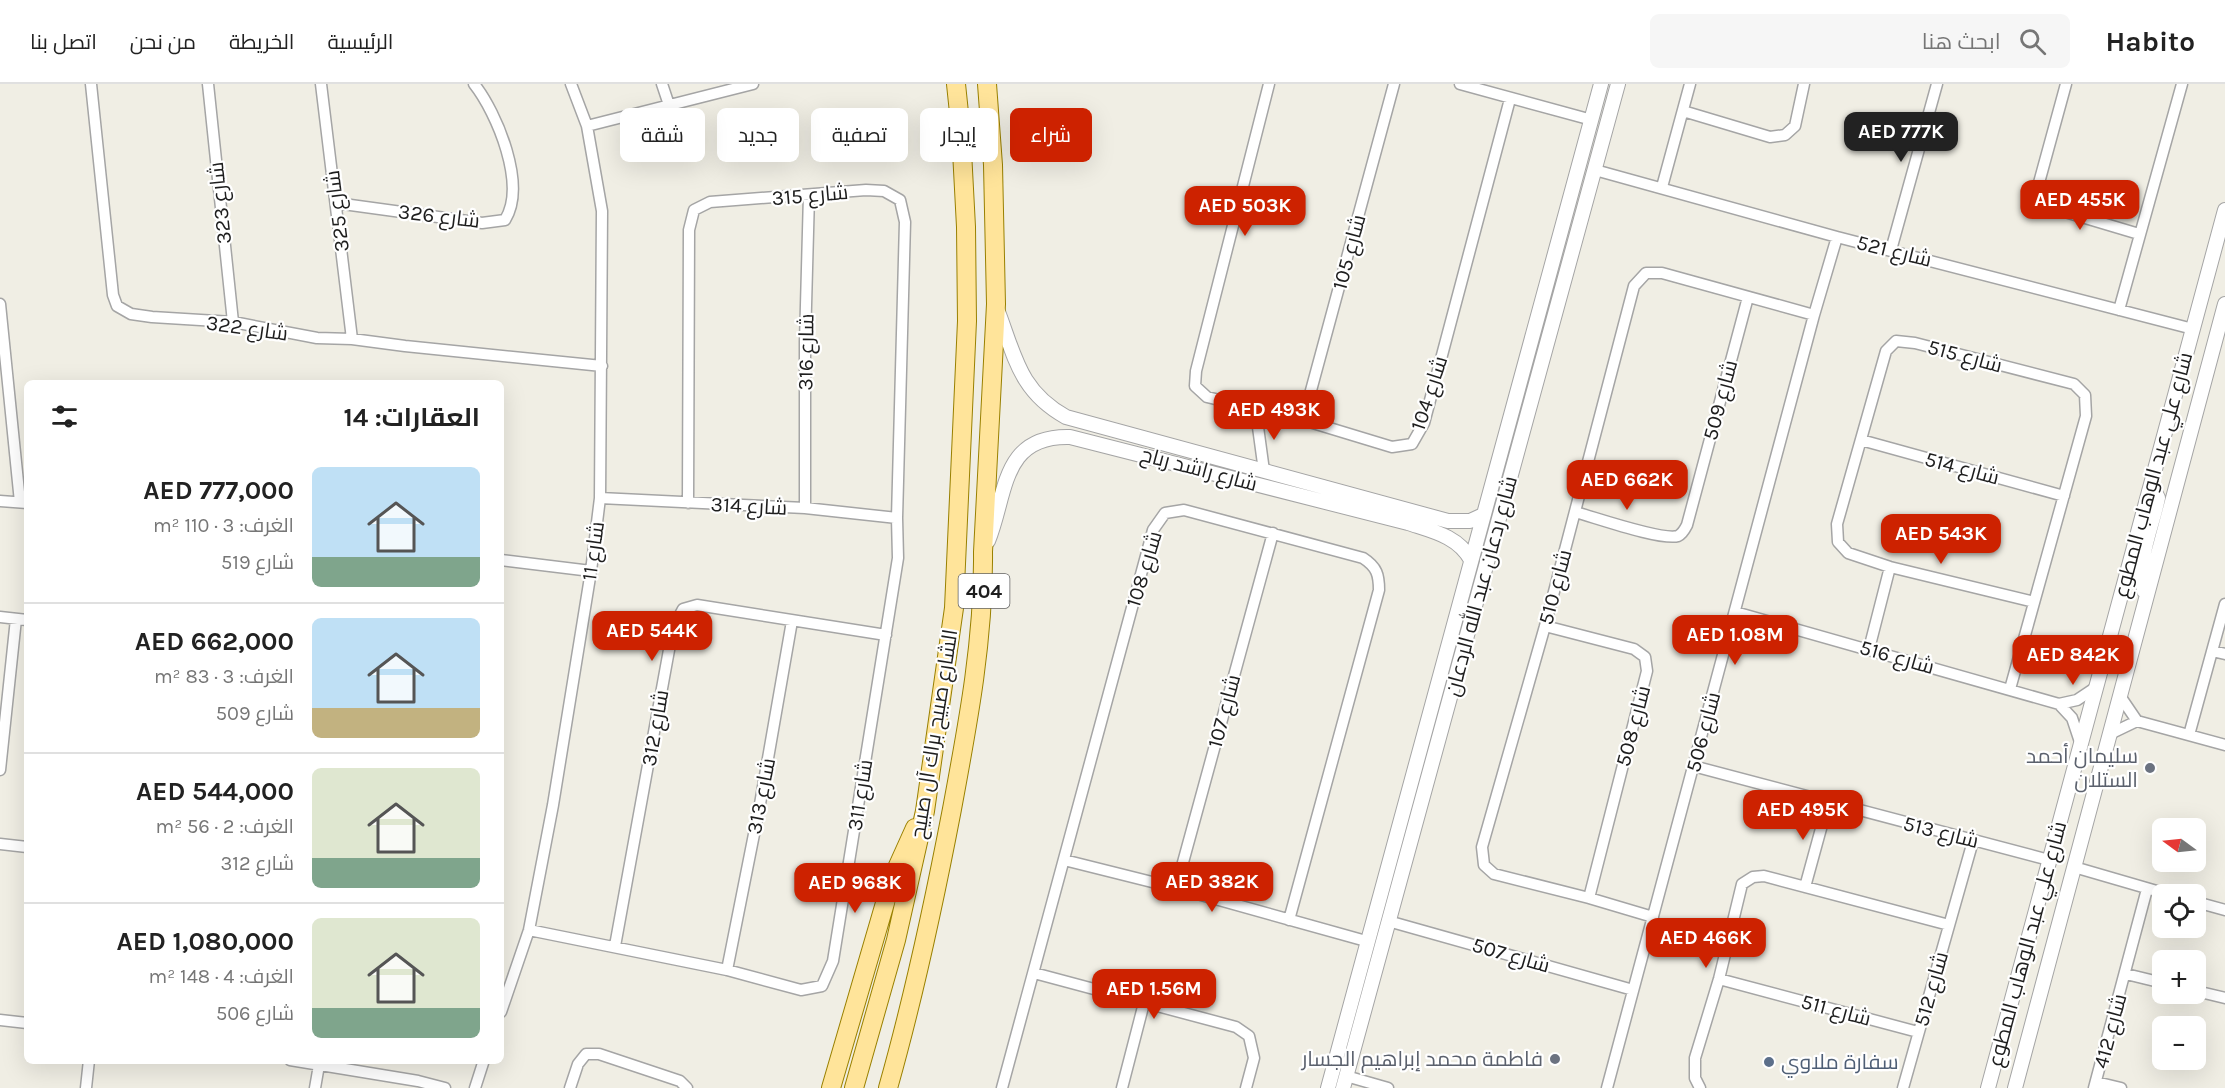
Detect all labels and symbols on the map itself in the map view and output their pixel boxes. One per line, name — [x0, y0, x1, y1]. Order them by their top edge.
pin: AED 777K — [1839, 112, 1963, 163]
street label: شارع 323 — [204, 160, 238, 245]
street label: شارع 325 — [320, 169, 356, 253]
street label: شارع 315 — [771, 180, 850, 212]
pin: AED 455K — [2018, 180, 2142, 231]
pin: AED 503K — [1183, 186, 1307, 237]
street label: شارع 326 — [396, 199, 481, 235]
street label: شارع 105 — [1327, 212, 1372, 293]
street label: شارع 521 — [1853, 230, 1934, 274]
street label: شارع 322 — [204, 310, 289, 348]
street label: شارع 316 — [793, 313, 821, 391]
street label: شارع 515 — [1925, 335, 2005, 379]
street label: شارع علي عبد الوهاب المطوع — [2109, 350, 2201, 601]
street label: شارع 104 — [1406, 353, 1454, 434]
street label: شارع 509 — [1698, 357, 1744, 443]
pin: AED 493K — [1212, 390, 1336, 441]
street label: شارع راشد رباح — [1137, 442, 1260, 498]
street label: شارع 514 — [1922, 447, 2002, 491]
pin: AED 662K — [1565, 460, 1689, 511]
street label: شارع ردعان عبد الله الردعان — [1438, 473, 1524, 699]
street label: شارع 314 — [710, 492, 788, 522]
pin: AED 543K — [1879, 514, 2003, 565]
street label: شارع 11 — [577, 520, 611, 582]
street label: شارع 108 — [1121, 528, 1169, 610]
street label: شارع 510 — [1533, 547, 1578, 628]
road number: 404 — [958, 574, 1010, 608]
pin: AED 544K — [590, 611, 714, 662]
pin: AED 1.08M — [1666, 615, 1804, 666]
street label: الشارع صبيح براك آل صبيح — [906, 627, 964, 841]
street label: شارع 516 — [1856, 635, 1937, 681]
pin: AED 842K — [2011, 635, 2135, 686]
street label: شارع 107 — [1203, 672, 1247, 751]
street label: شارع 508 — [1611, 683, 1657, 770]
street label: شارع 312 — [636, 688, 675, 768]
street label: شارع 506 — [1681, 689, 1727, 775]
place label: سليمان أحمد الستلان — [2026, 743, 2138, 793]
street label: شارع 313 — [742, 756, 782, 837]
street label: شارع 311 — [843, 758, 879, 833]
marker: سليمان أحمد الستلان — [2143, 761, 2157, 775]
pin: AED 495K — [1741, 790, 1865, 841]
street label: شارع 513 — [1900, 811, 1981, 855]
north arrow — [2152, 818, 2206, 872]
street label: شارع علي عبد الوهاب المطوع — [1983, 819, 2075, 1070]
pin: AED 382K — [1150, 862, 1274, 913]
pin: AED 968K — [793, 863, 917, 914]
pin: AED 466K — [1644, 918, 1768, 969]
street label: شارع 507 — [1469, 932, 1553, 979]
street label: شارع 512 — [1909, 949, 1955, 1030]
pin: AED 1.56M — [1085, 969, 1223, 1020]
street label: شارع 511 — [1798, 989, 1874, 1033]
street label: شارع 412 — [2089, 991, 2133, 1072]
place label: فاطمة محمد إبراهيم الجسار — [1301, 1047, 1543, 1073]
place label: سفارة ملاوي — [1781, 1050, 1899, 1078]
marker: فاطمة محمد إبراهيم الجسار — [1548, 1052, 1562, 1066]
marker: سفارة ملاوي — [1762, 1055, 1776, 1069]

